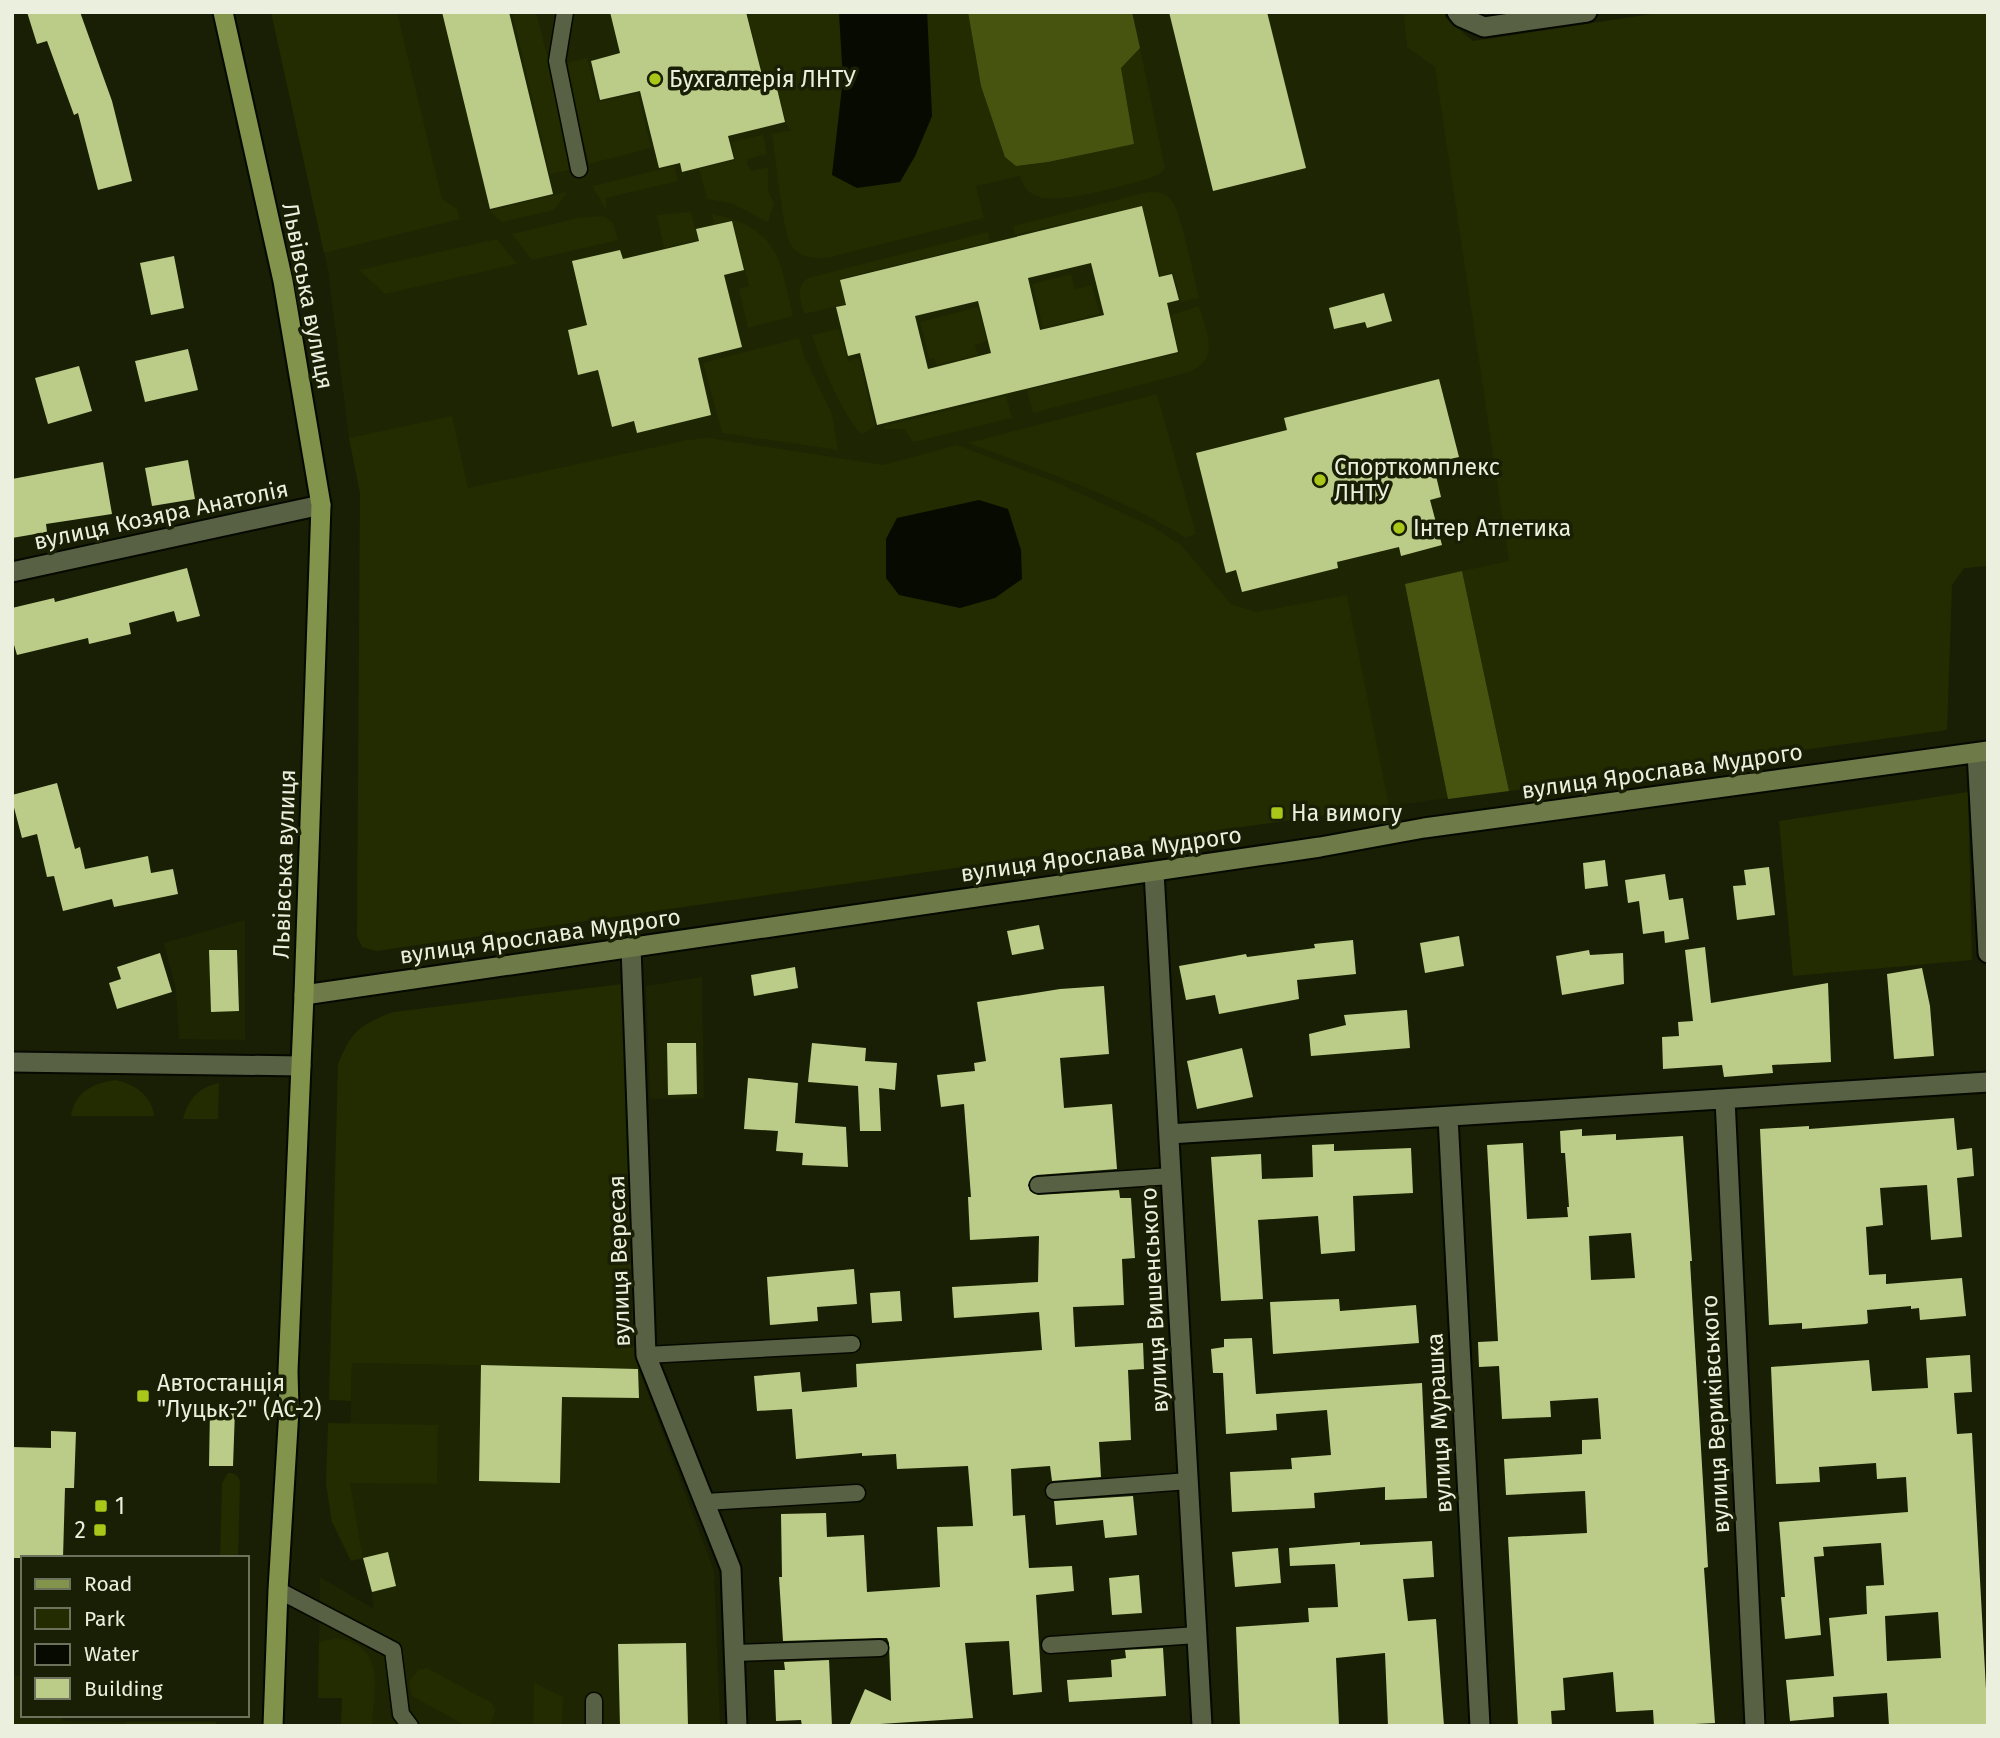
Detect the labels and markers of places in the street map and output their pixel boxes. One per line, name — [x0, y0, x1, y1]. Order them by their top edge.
place label: Бухгалтерія ЛНТУ — [669, 65, 856, 93]
marker: Бухгалтерія ЛНТУ — [647, 71, 663, 87]
place label: Спорткомплекс ЛНТУ — [1334, 453, 1500, 507]
marker: Спорткомплекс ЛНТУ — [1312, 472, 1328, 488]
place label: Інтер Атлетика — [1413, 514, 1571, 542]
marker: Інтер Атлетика — [1391, 520, 1407, 536]
place label: На вимогу — [1291, 799, 1403, 827]
marker: На вимогу — [1269, 805, 1285, 821]
place label: Автостанція "Луцьк-2" (АС-2) — [157, 1369, 322, 1423]
marker: Автостанція "Луцьк-2" (АС-2) — [135, 1388, 151, 1404]
place label: 1 — [115, 1492, 125, 1520]
marker: 1 — [93, 1498, 109, 1514]
place label: 2 — [75, 1516, 86, 1544]
marker: 2 — [92, 1522, 108, 1538]

